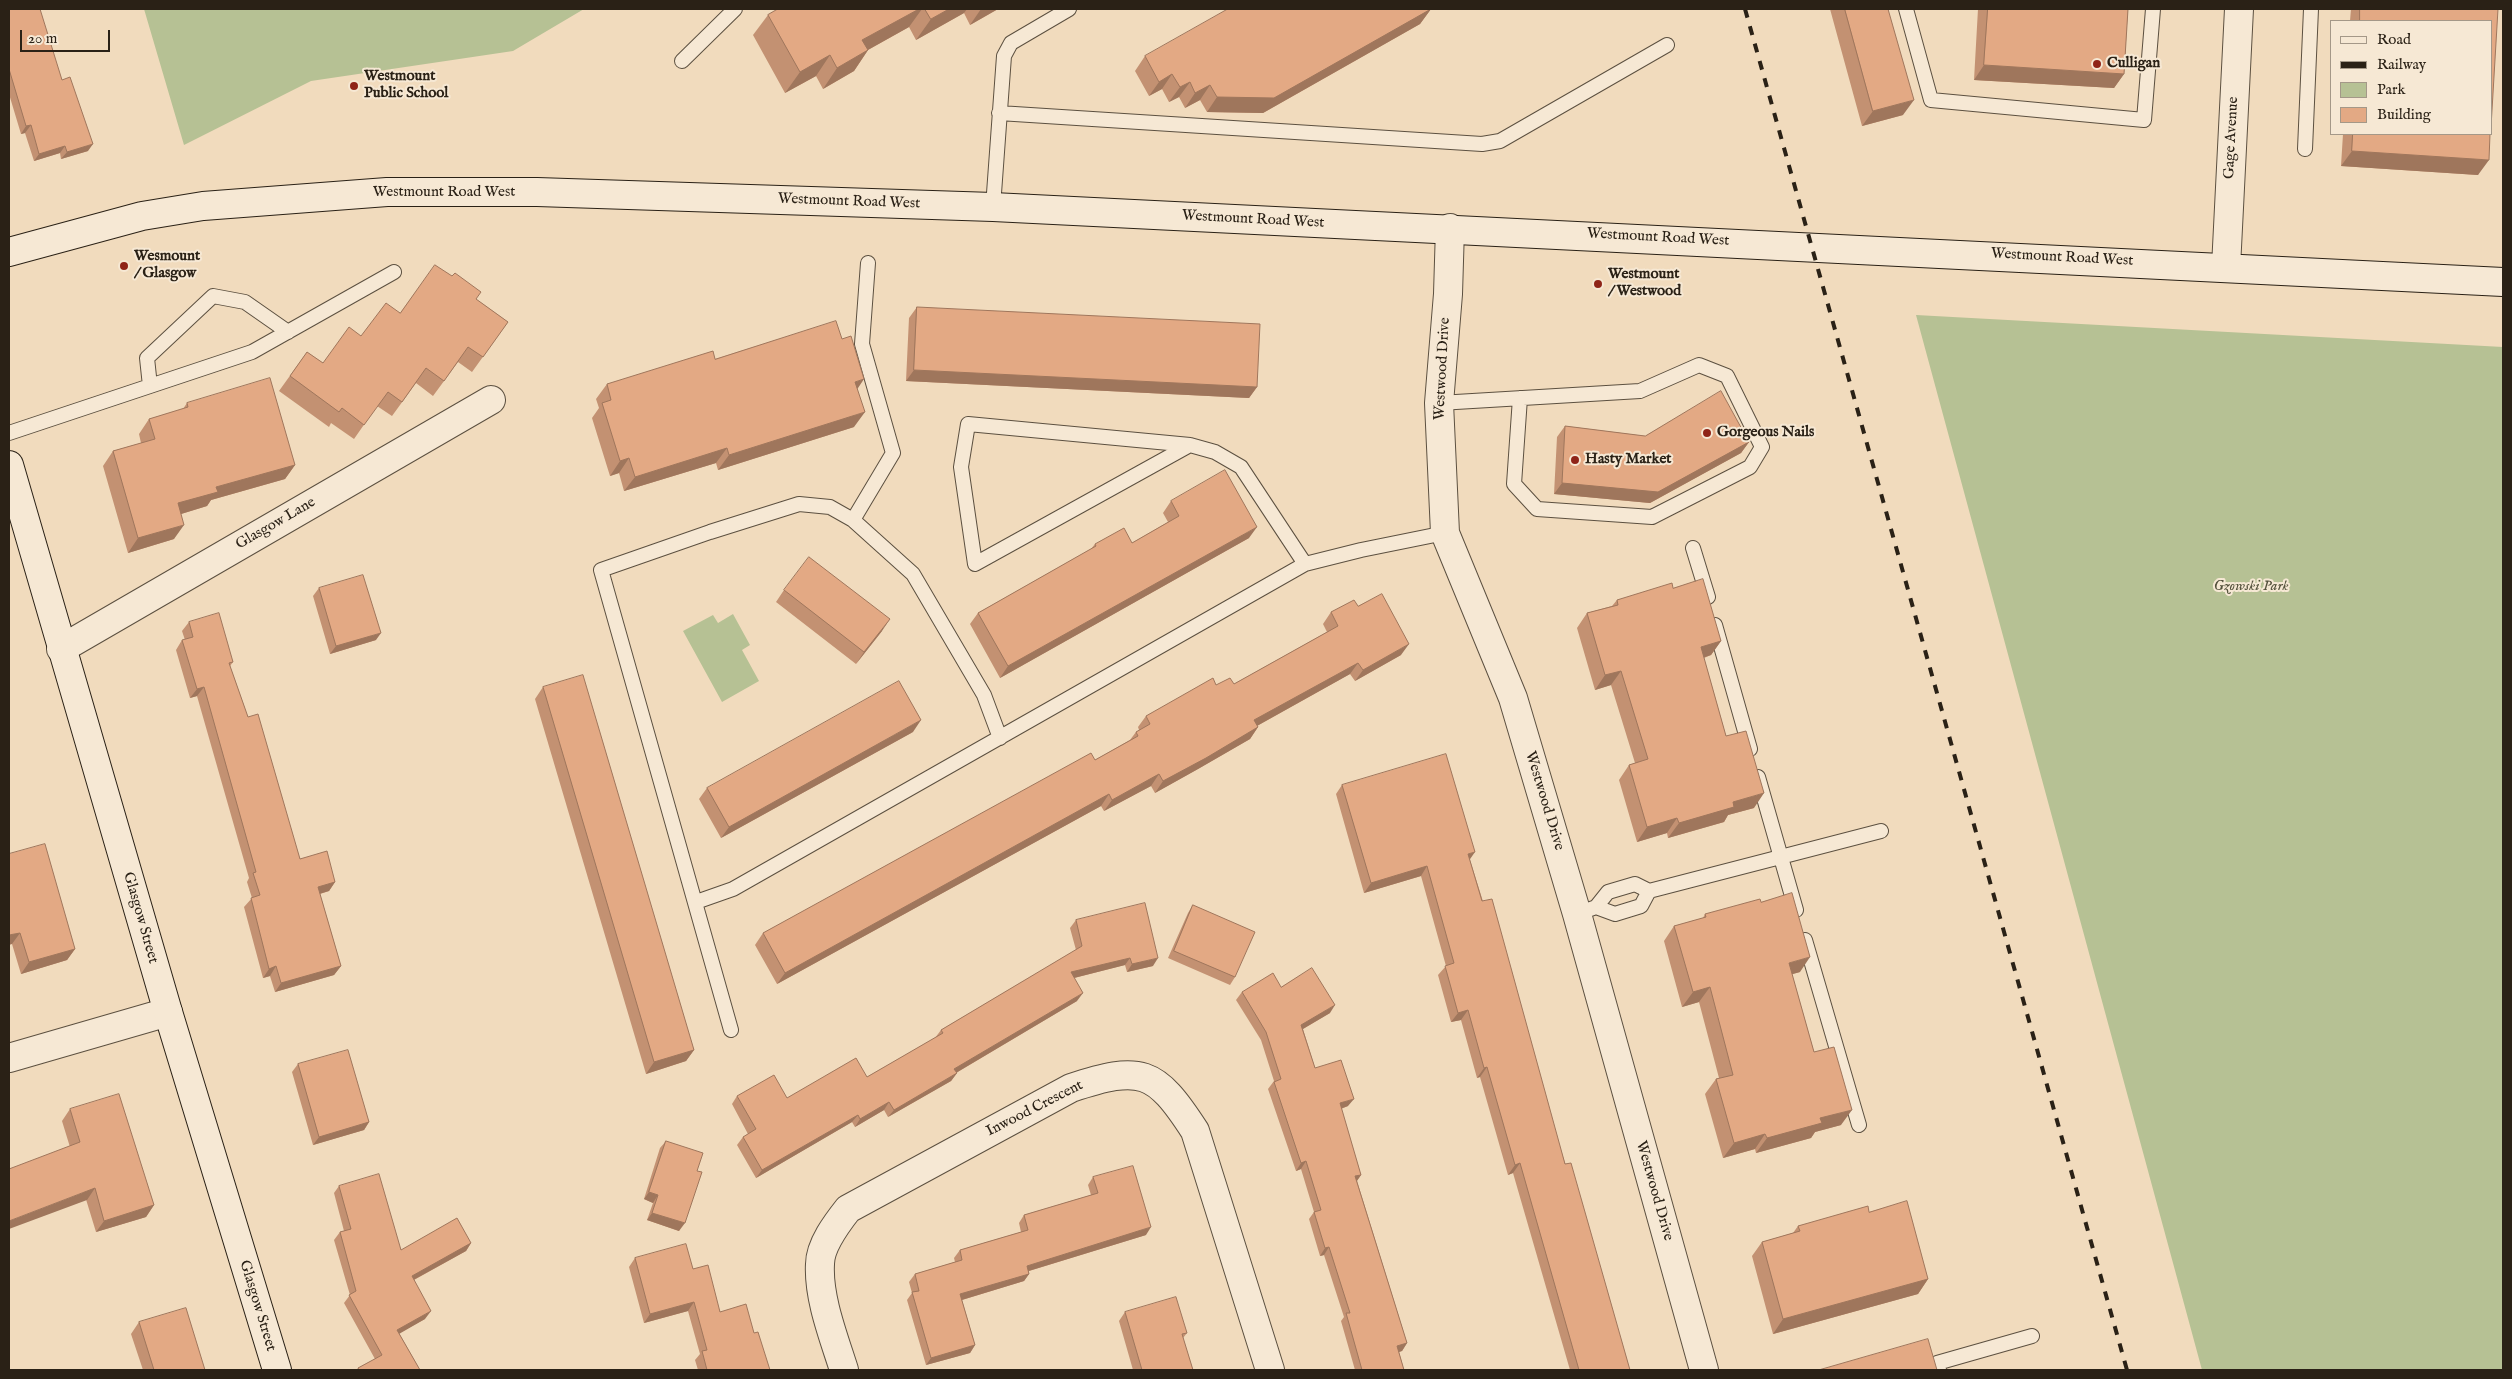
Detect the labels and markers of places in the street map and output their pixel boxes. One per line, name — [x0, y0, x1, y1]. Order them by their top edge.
place label: Culligan — [2107, 55, 2160, 73]
marker: Culligan — [2091, 58, 2103, 70]
place label: Westmount Public School — [364, 68, 448, 103]
marker: Westmount Public School — [348, 80, 360, 92]
place label: Wesmount / Glasgow — [134, 248, 200, 283]
marker: Wesmount / Glasgow — [118, 260, 130, 272]
place label: Westmount / Westwood — [1608, 266, 1681, 301]
marker: Westmount / Westwood — [1592, 278, 1604, 290]
place label: Gorgeous Nails — [1717, 424, 1814, 442]
marker: Gorgeous Nails — [1701, 427, 1713, 439]
place label: Hasty Market — [1585, 451, 1671, 469]
marker: Hasty Market — [1569, 454, 1581, 466]

